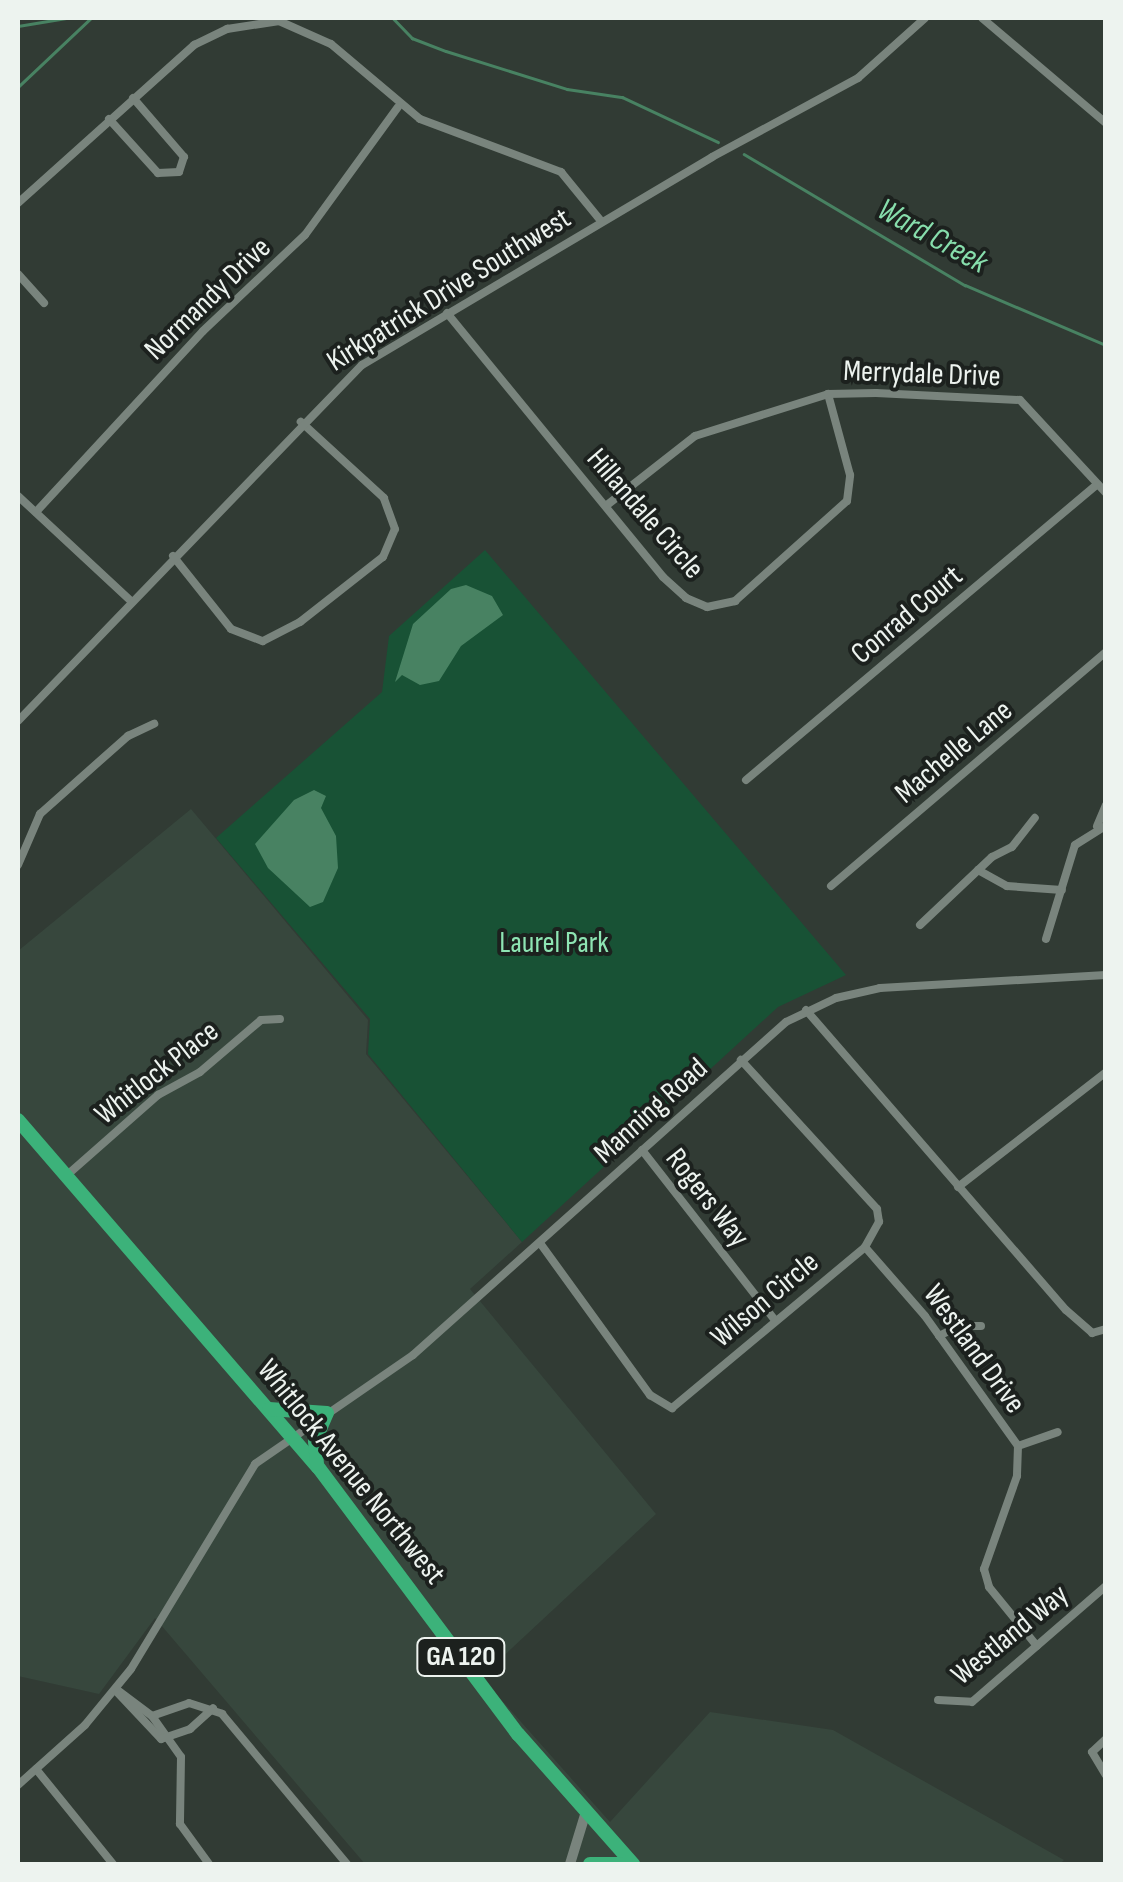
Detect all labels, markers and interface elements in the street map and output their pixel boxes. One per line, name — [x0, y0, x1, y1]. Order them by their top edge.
water label: Ward Creek — [870, 191, 994, 283]
street label: Kirkpatrick Drive Southwest — [321, 200, 577, 380]
street label: Normandy Drive — [137, 230, 279, 368]
street label: Merrydale Drive — [843, 353, 1001, 395]
street label: Hillandale Circle — [579, 442, 711, 586]
street label: Conrad Court — [844, 558, 970, 672]
street label: Machelle Lane — [888, 693, 1020, 811]
park label: Laurel Park — [499, 925, 609, 961]
street label: Whitlock Place — [88, 1014, 226, 1132]
street label: Manning Road — [587, 1051, 715, 1171]
street label: Rogers Way — [657, 1142, 757, 1254]
street label: Wilson Circle — [704, 1245, 826, 1355]
street label: Westland Drive — [915, 1277, 1033, 1421]
street label: Whitlock Avenue Northwest — [249, 1352, 453, 1592]
street label: Westland Way — [944, 1577, 1076, 1693]
road number: GA 120 — [416, 1634, 506, 1680]

